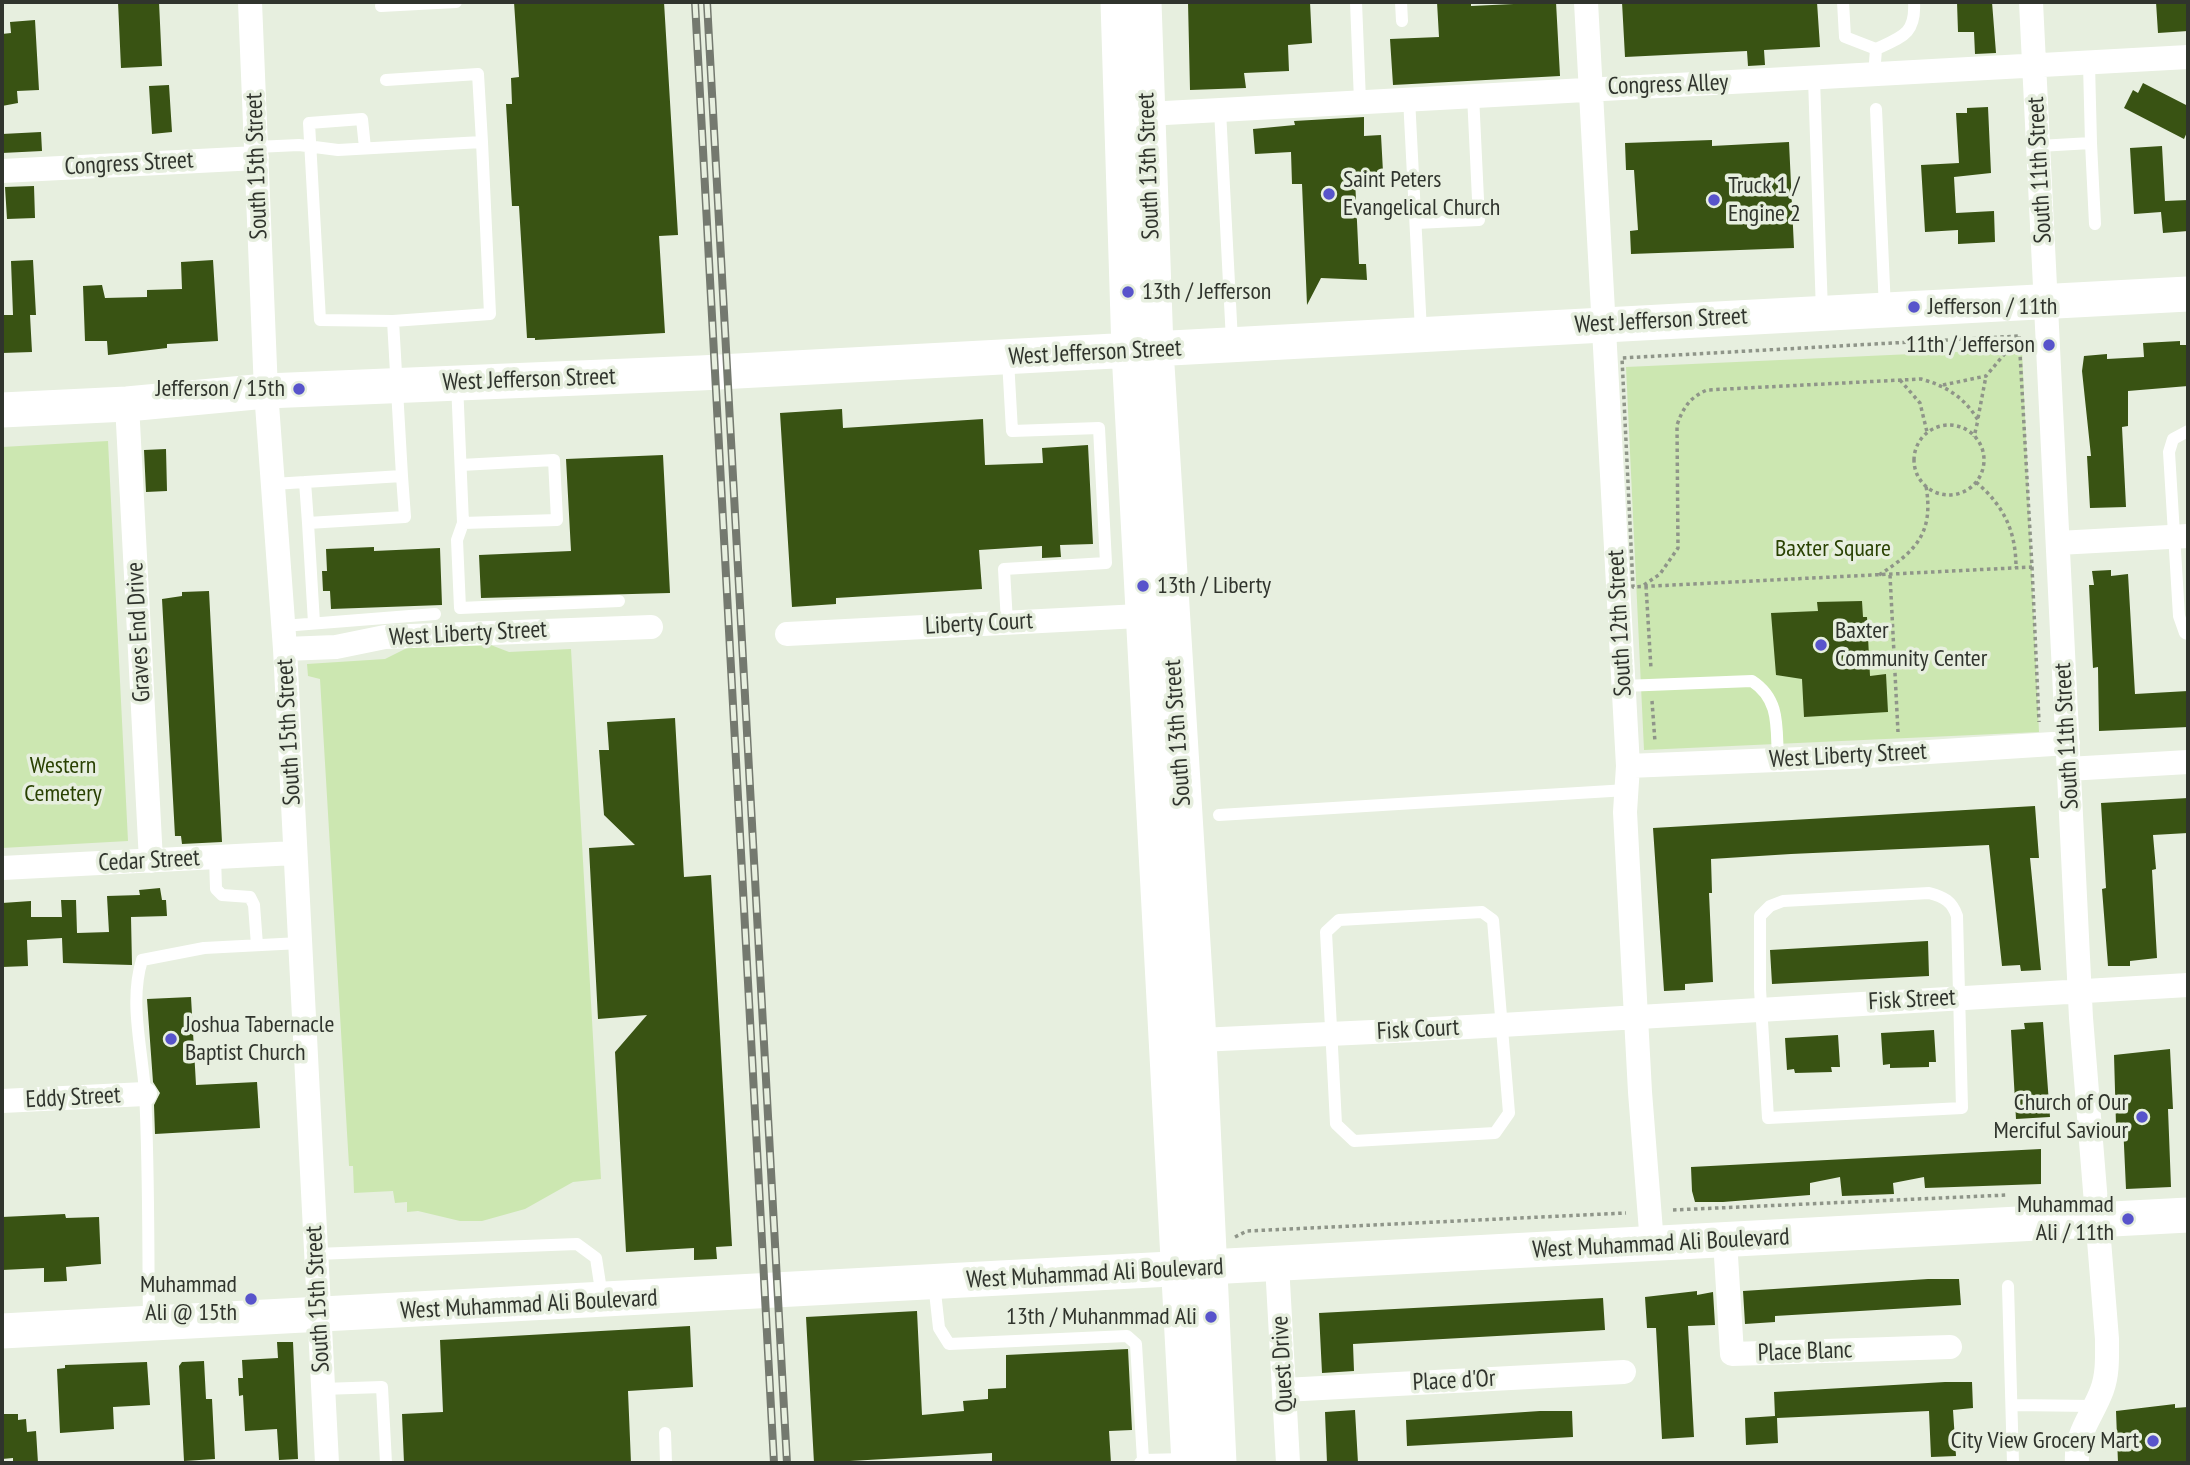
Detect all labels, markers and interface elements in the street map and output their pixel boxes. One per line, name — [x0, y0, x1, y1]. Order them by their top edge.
street label: Congress Alley — [1607, 69, 1729, 101]
street label: South 15th Street — [240, 92, 274, 240]
street label: South 13th Street — [1132, 92, 1166, 240]
street label: South 11th Street — [2022, 96, 2058, 244]
street label: Congress Street — [64, 146, 194, 182]
place label: Saint Peters Evangelical Church — [1343, 166, 1500, 222]
place label: Truck 1 / Engine 2 — [1728, 172, 1801, 228]
marker: Saint Peters Evangelical Church — [1321, 186, 1337, 202]
marker: Truck 1 / Engine 2 — [1706, 192, 1722, 208]
place label: 13th / Jefferson — [1142, 278, 1271, 306]
marker: 13th / Jefferson — [1120, 284, 1136, 300]
place label: Jefferson / 11th — [1928, 293, 2057, 321]
marker: Jefferson / 11th — [1906, 299, 1922, 315]
street label: West Jefferson Street — [1574, 302, 1748, 340]
place label: 11th / Jefferson — [1906, 331, 2035, 359]
street label: West Jefferson Street — [1008, 334, 1182, 372]
marker: 11th / Jefferson — [2041, 337, 2057, 353]
street label: West Jefferson Street — [442, 363, 616, 397]
place label: Jefferson / 15th — [156, 375, 285, 403]
marker: Jefferson / 15th — [291, 381, 307, 397]
park label: Baxter Square — [1775, 535, 1891, 563]
street label: South 12th Street — [1602, 549, 1638, 697]
street label: Graves End Drive — [121, 561, 157, 703]
place label: 13th / Liberty — [1157, 572, 1271, 600]
marker: 13th / Liberty — [1135, 578, 1151, 594]
street label: Liberty Court — [924, 607, 1034, 641]
street label: West Liberty Street — [388, 615, 548, 653]
place label: Baxter Community Center — [1835, 617, 1987, 673]
marker: Baxter Community Center — [1813, 637, 1829, 653]
street label: South 15th Street — [271, 658, 307, 806]
street label: South 13th Street — [1159, 659, 1197, 807]
street label: South 11th Street — [2049, 662, 2085, 810]
street label: West Liberty Street — [1768, 737, 1928, 775]
park label: Western Cemetery — [24, 752, 102, 808]
street label: Cedar Street — [98, 844, 200, 878]
street label: Fisk Street — [1868, 983, 1956, 1017]
place label: Joshua Tabernacle Baptist Church — [185, 1011, 334, 1067]
street label: Fisk Court — [1376, 1013, 1460, 1047]
marker: Joshua Tabernacle Baptist Church — [163, 1031, 179, 1047]
street label: Eddy Street — [25, 1081, 121, 1115]
place label: Church of Our Merciful Saviour — [1993, 1089, 2128, 1145]
marker: Church of Our Merciful Saviour — [2134, 1109, 2150, 1125]
place label: Muhammad Ali / 11th — [2017, 1191, 2114, 1247]
marker: Muhammad Ali / 11th — [2120, 1211, 2136, 1227]
street label: West Muhammad Ali Boulevard — [1532, 1223, 1790, 1265]
street label: South 15th Street — [300, 1225, 336, 1373]
street label: West Muhammad Ali Boulevard — [966, 1253, 1224, 1295]
place label: Muhammad Ali @ 15th — [140, 1271, 237, 1327]
street label: West Muhammad Ali Boulevard — [400, 1284, 658, 1326]
marker: Muhammad Ali @ 15th — [243, 1291, 259, 1307]
place label: 13th / Muhanmmad Ali — [1006, 1303, 1197, 1331]
marker: 13th / Muhanmmad Ali — [1203, 1309, 1219, 1325]
street label: Quest Drive — [1266, 1315, 1300, 1413]
street label: Place Blanc — [1757, 1336, 1853, 1368]
street label: Place d'Or — [1412, 1364, 1496, 1398]
place label: City View Grocery Mart — [1951, 1427, 2139, 1455]
marker: City View Grocery Mart — [2145, 1433, 2161, 1449]

